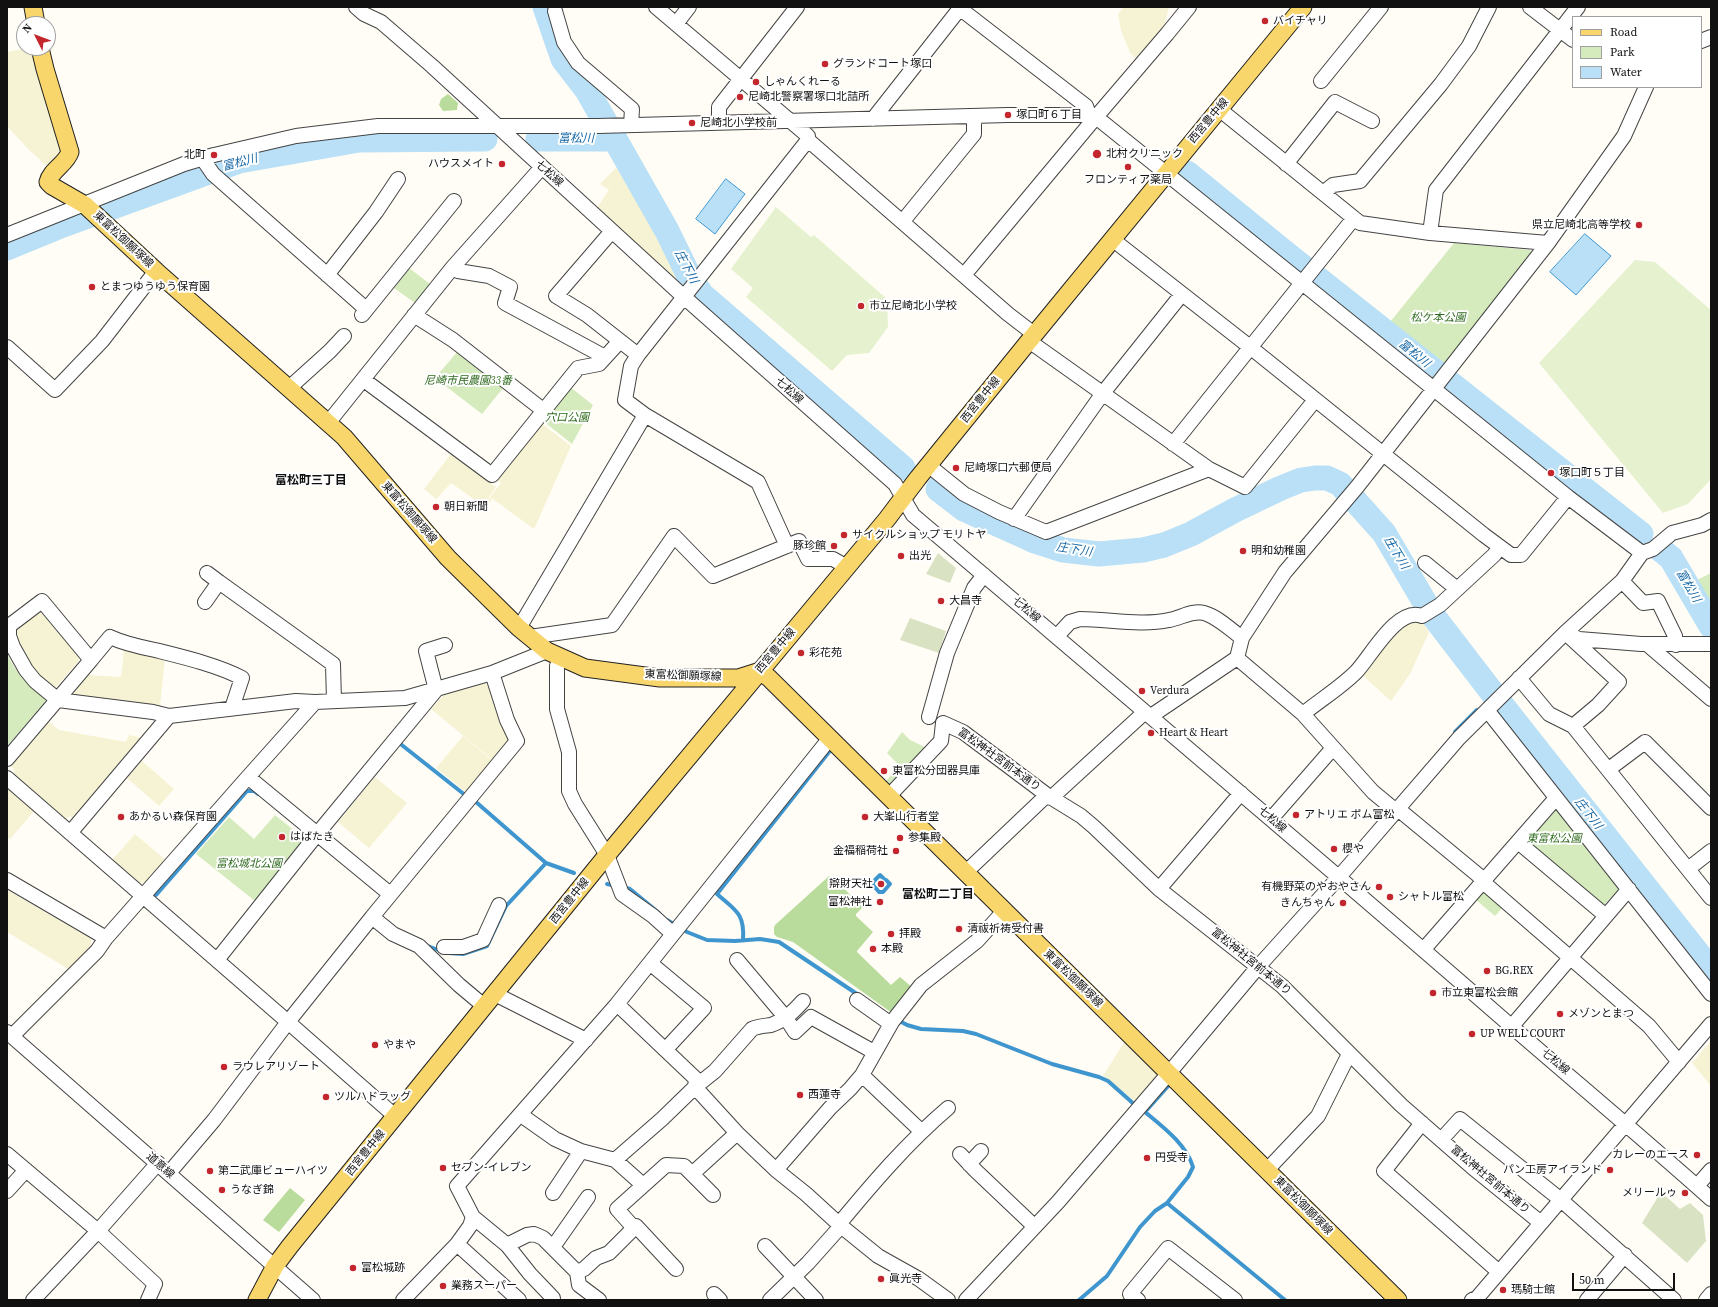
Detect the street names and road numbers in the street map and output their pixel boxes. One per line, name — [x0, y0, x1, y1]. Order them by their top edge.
street label: 西宮豊中線 — [1186, 96, 1232, 146]
street label: 七松線 — [532, 158, 566, 190]
street label: 東富松御願塚線 — [90, 209, 156, 271]
street label: 西宮豊中線 — [959, 374, 1003, 426]
street label: 七松線 — [772, 375, 806, 407]
street label: 東富松御願塚線 — [379, 480, 439, 546]
street label: 七松線 — [1009, 594, 1043, 626]
street label: 西宮豊中線 — [753, 626, 799, 676]
street label: 東富松御願塚線 — [644, 668, 722, 684]
street label: 富松神社宮前本通り — [955, 726, 1043, 794]
street label: 七松線 — [1255, 804, 1289, 836]
street label: 西宮豊中線 — [548, 875, 592, 927]
street label: 富松神社宮前本通り — [1208, 926, 1294, 998]
street label: 東富松御願塚線 — [1041, 948, 1105, 1010]
street label: 七松線 — [1538, 1046, 1572, 1078]
street label: 西宮豊中線 — [344, 1127, 388, 1179]
street label: 富松神社宮前本通り — [1448, 1143, 1532, 1217]
street label: 道意線 — [143, 1150, 177, 1182]
street label: 東富松御願塚線 — [1271, 1174, 1335, 1238]

